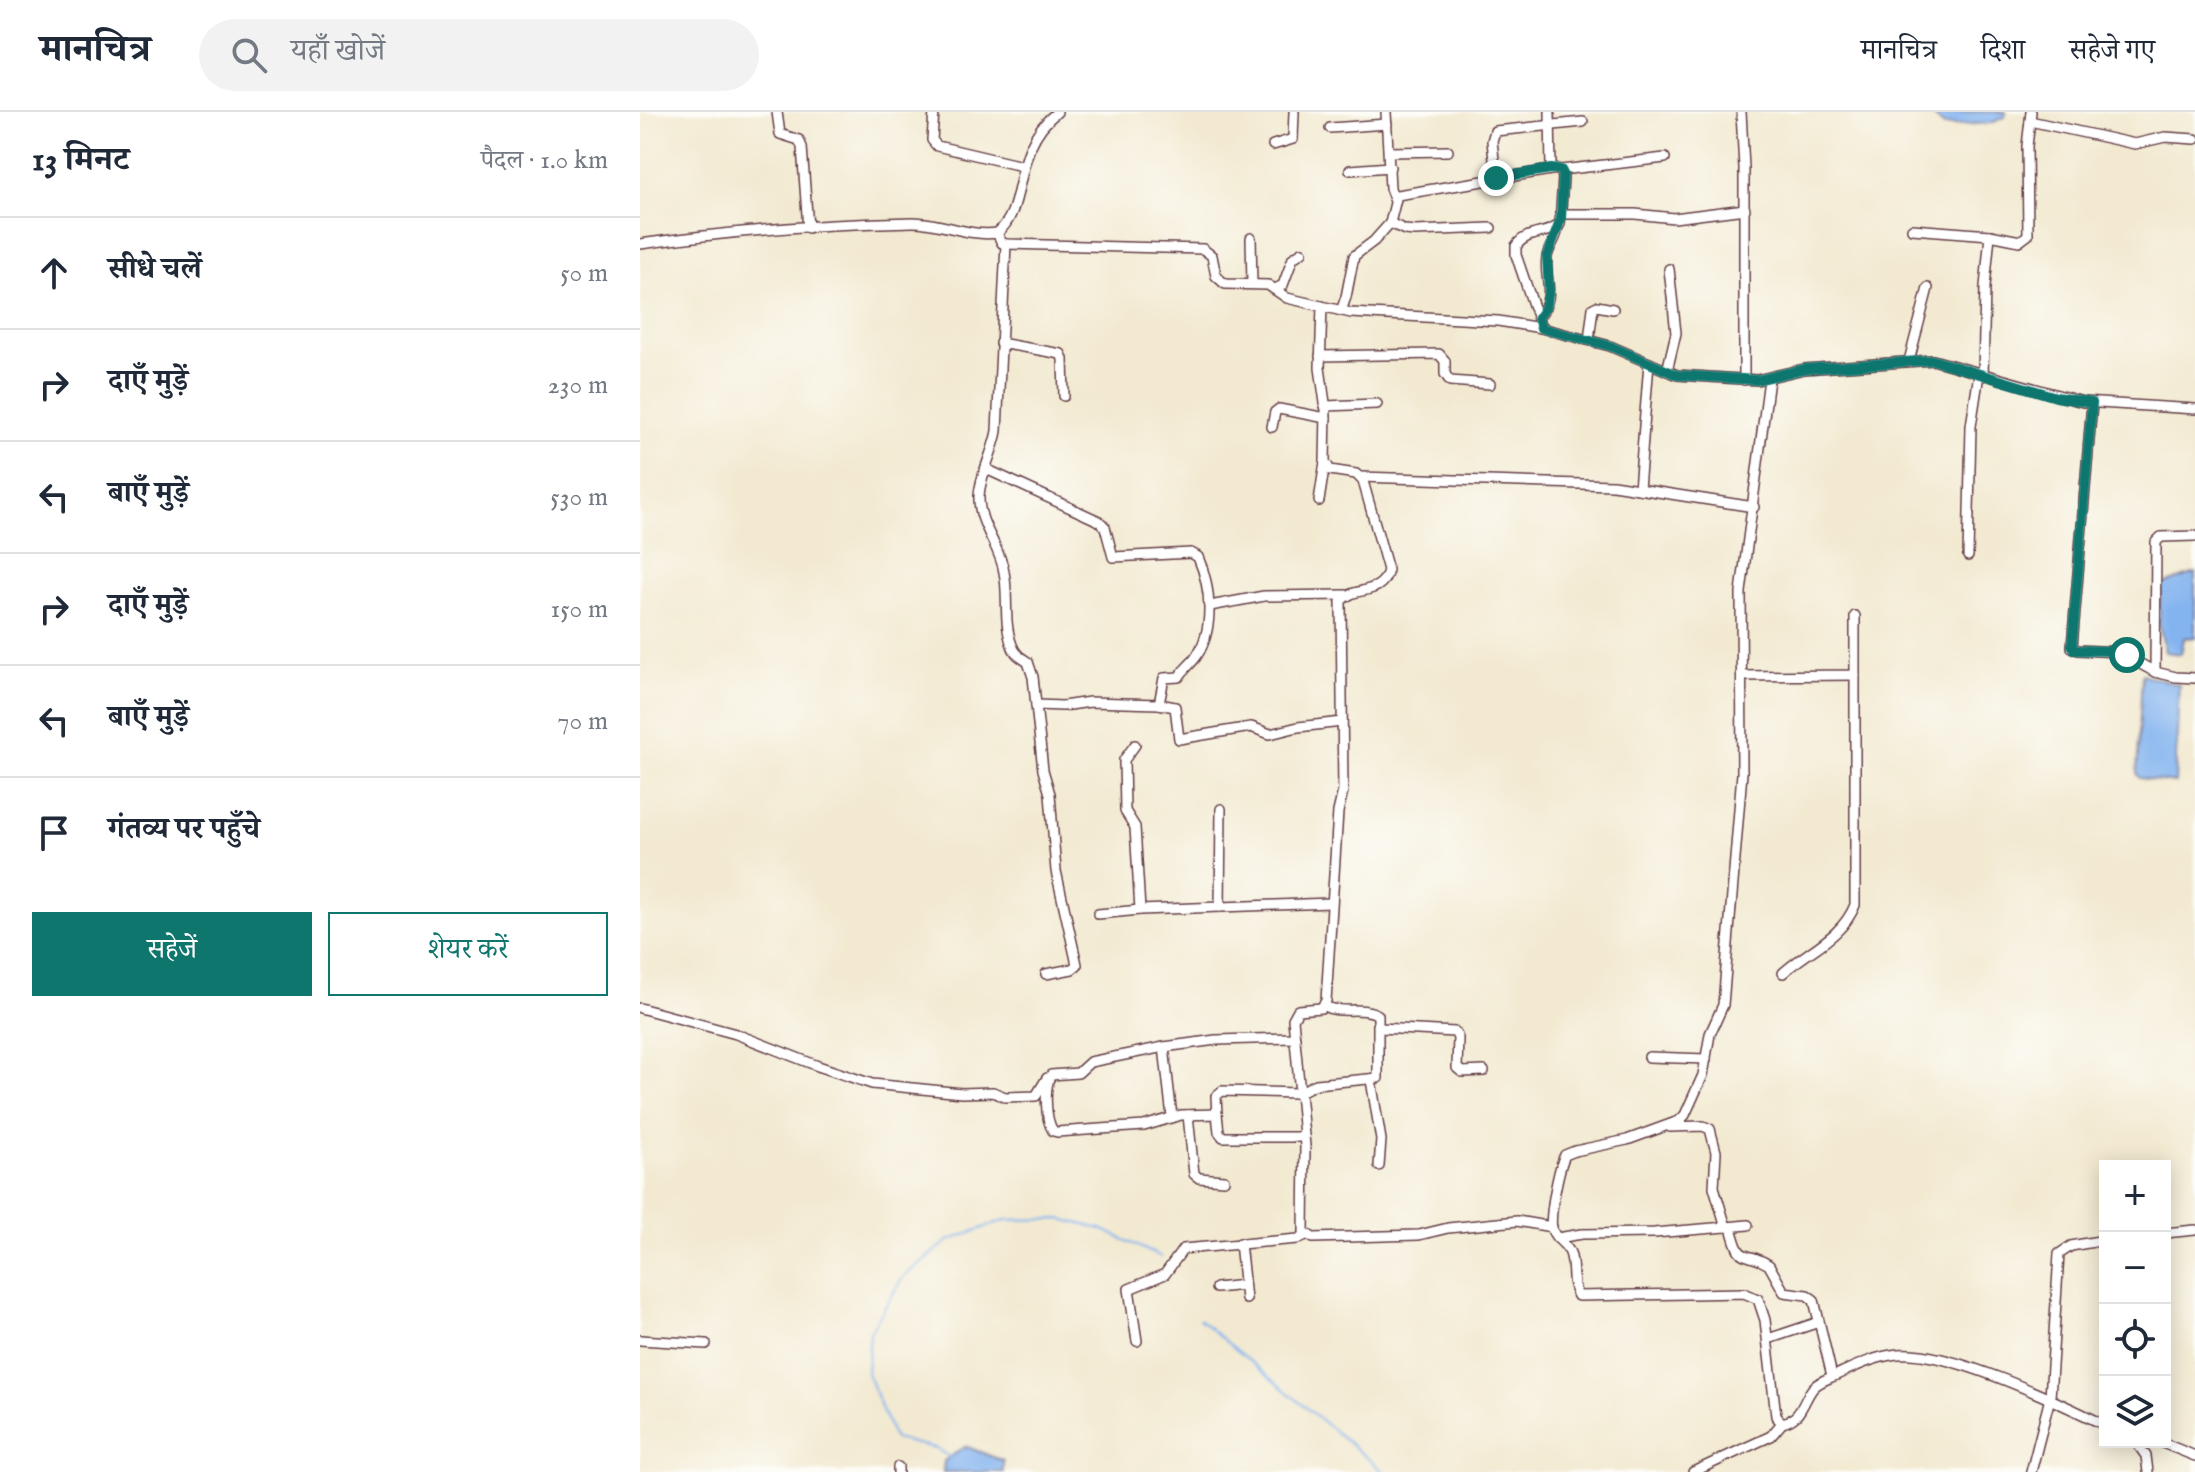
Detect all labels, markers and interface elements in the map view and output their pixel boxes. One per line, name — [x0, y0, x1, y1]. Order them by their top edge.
search box — [199, 19, 759, 91]
text: मानचित्र — [40, 27, 151, 75]
icon: search — [227, 33, 271, 77]
text: यहाँ खोजें — [291, 33, 385, 71]
text: मानचित्र — [1861, 34, 1937, 69]
text: दिशा — [1981, 34, 2025, 69]
text: सहेजे गए — [2069, 34, 2155, 69]
text: 13 मिनट — [32, 139, 129, 182]
text: पैदल · 1.0 km — [481, 144, 608, 177]
route end — [1478, 160, 1514, 196]
icon: ahead — [32, 251, 76, 295]
text: सीधे चलें — [108, 251, 202, 289]
text: 50 m — [560, 257, 608, 290]
icon: right — [32, 363, 76, 407]
text: दाएँ मुड़ें — [108, 363, 188, 401]
text: 230 m — [548, 369, 608, 402]
icon: left — [32, 475, 76, 519]
text: बाएँ मुड़ें — [108, 475, 189, 513]
text: 530 m — [550, 481, 608, 514]
icon: right — [32, 587, 76, 631]
text: दाएँ मुड़ें — [108, 587, 188, 625]
text: 150 m — [550, 593, 608, 626]
route start — [2109, 637, 2145, 673]
icon: left — [32, 699, 76, 743]
text: बाएँ मुड़ें — [108, 699, 189, 737]
text: 70 m — [557, 705, 608, 738]
icon: arrive — [32, 811, 76, 855]
text: गंतव्य पर पहुँचे — [108, 811, 260, 849]
button: सहेजें — [32, 912, 312, 996]
button: शेयर करें — [328, 912, 608, 996]
map controls — [2099, 1160, 2171, 1448]
button: + — [2099, 1160, 2171, 1232]
button: − — [2099, 1232, 2171, 1304]
button: locate — [2099, 1304, 2171, 1376]
button: layers — [2099, 1376, 2171, 1448]

